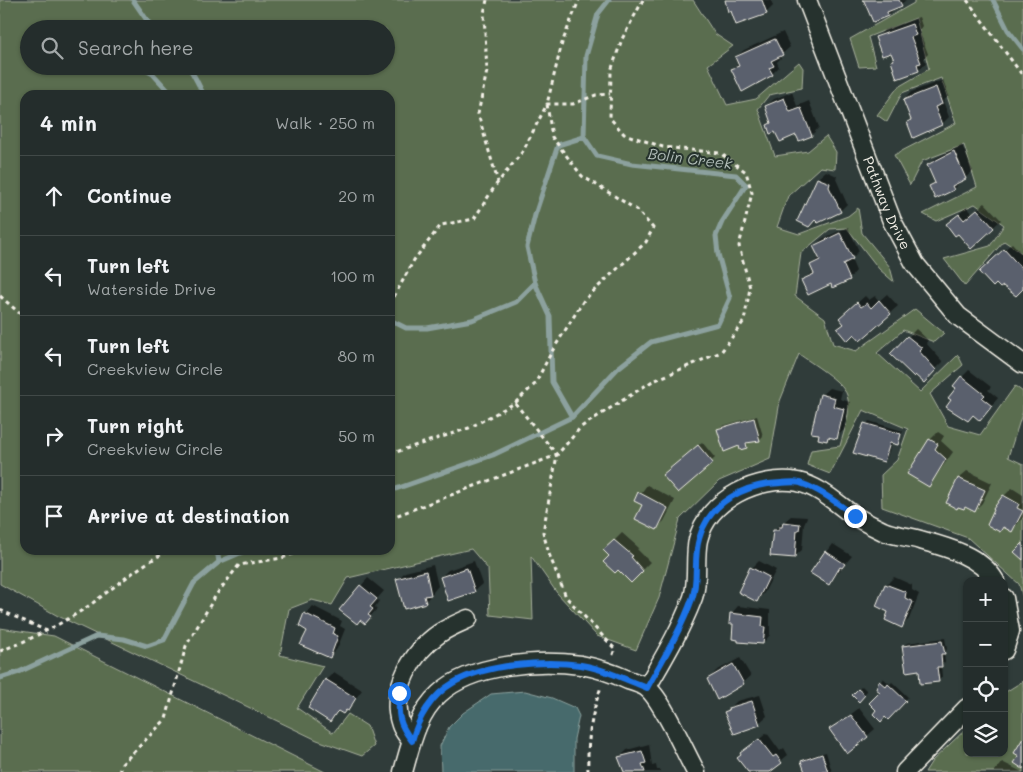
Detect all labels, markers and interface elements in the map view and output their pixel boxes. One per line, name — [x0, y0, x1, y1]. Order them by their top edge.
search box — [20, 20, 395, 75]
icon: search — [38, 34, 66, 62]
text: Search here — [78, 35, 194, 60]
text: 4 min — [40, 109, 97, 136]
text: Walk · 250 m — [275, 112, 375, 133]
water label: Bolin Creek — [647, 143, 734, 173]
street label: Pathway Drive — [859, 153, 915, 253]
icon: ahead — [40, 182, 68, 210]
text: Continue — [87, 183, 172, 208]
text: 20 m — [338, 185, 375, 206]
text: Turn left — [87, 253, 170, 278]
icon: left — [40, 262, 68, 290]
text: 100 m — [330, 265, 375, 286]
text: Waterside Drive — [87, 278, 216, 299]
text: Turn left — [87, 333, 170, 358]
icon: left — [40, 342, 68, 370]
text: 80 m — [338, 345, 375, 366]
text: Creekview Circle — [87, 358, 223, 379]
text: Turn right — [87, 413, 184, 438]
icon: right — [40, 422, 68, 450]
text: 50 m — [338, 425, 375, 446]
text: Creekview Circle — [87, 438, 223, 459]
icon: arrive — [40, 502, 68, 530]
text: Arrive at destination — [87, 503, 290, 528]
route end — [844, 505, 867, 528]
map controls — [963, 577, 1008, 757]
button: + — [963, 577, 1008, 622]
button: − — [963, 622, 1008, 667]
button: locate — [963, 667, 1008, 712]
route start — [388, 682, 411, 705]
button: layers — [963, 712, 1008, 757]

